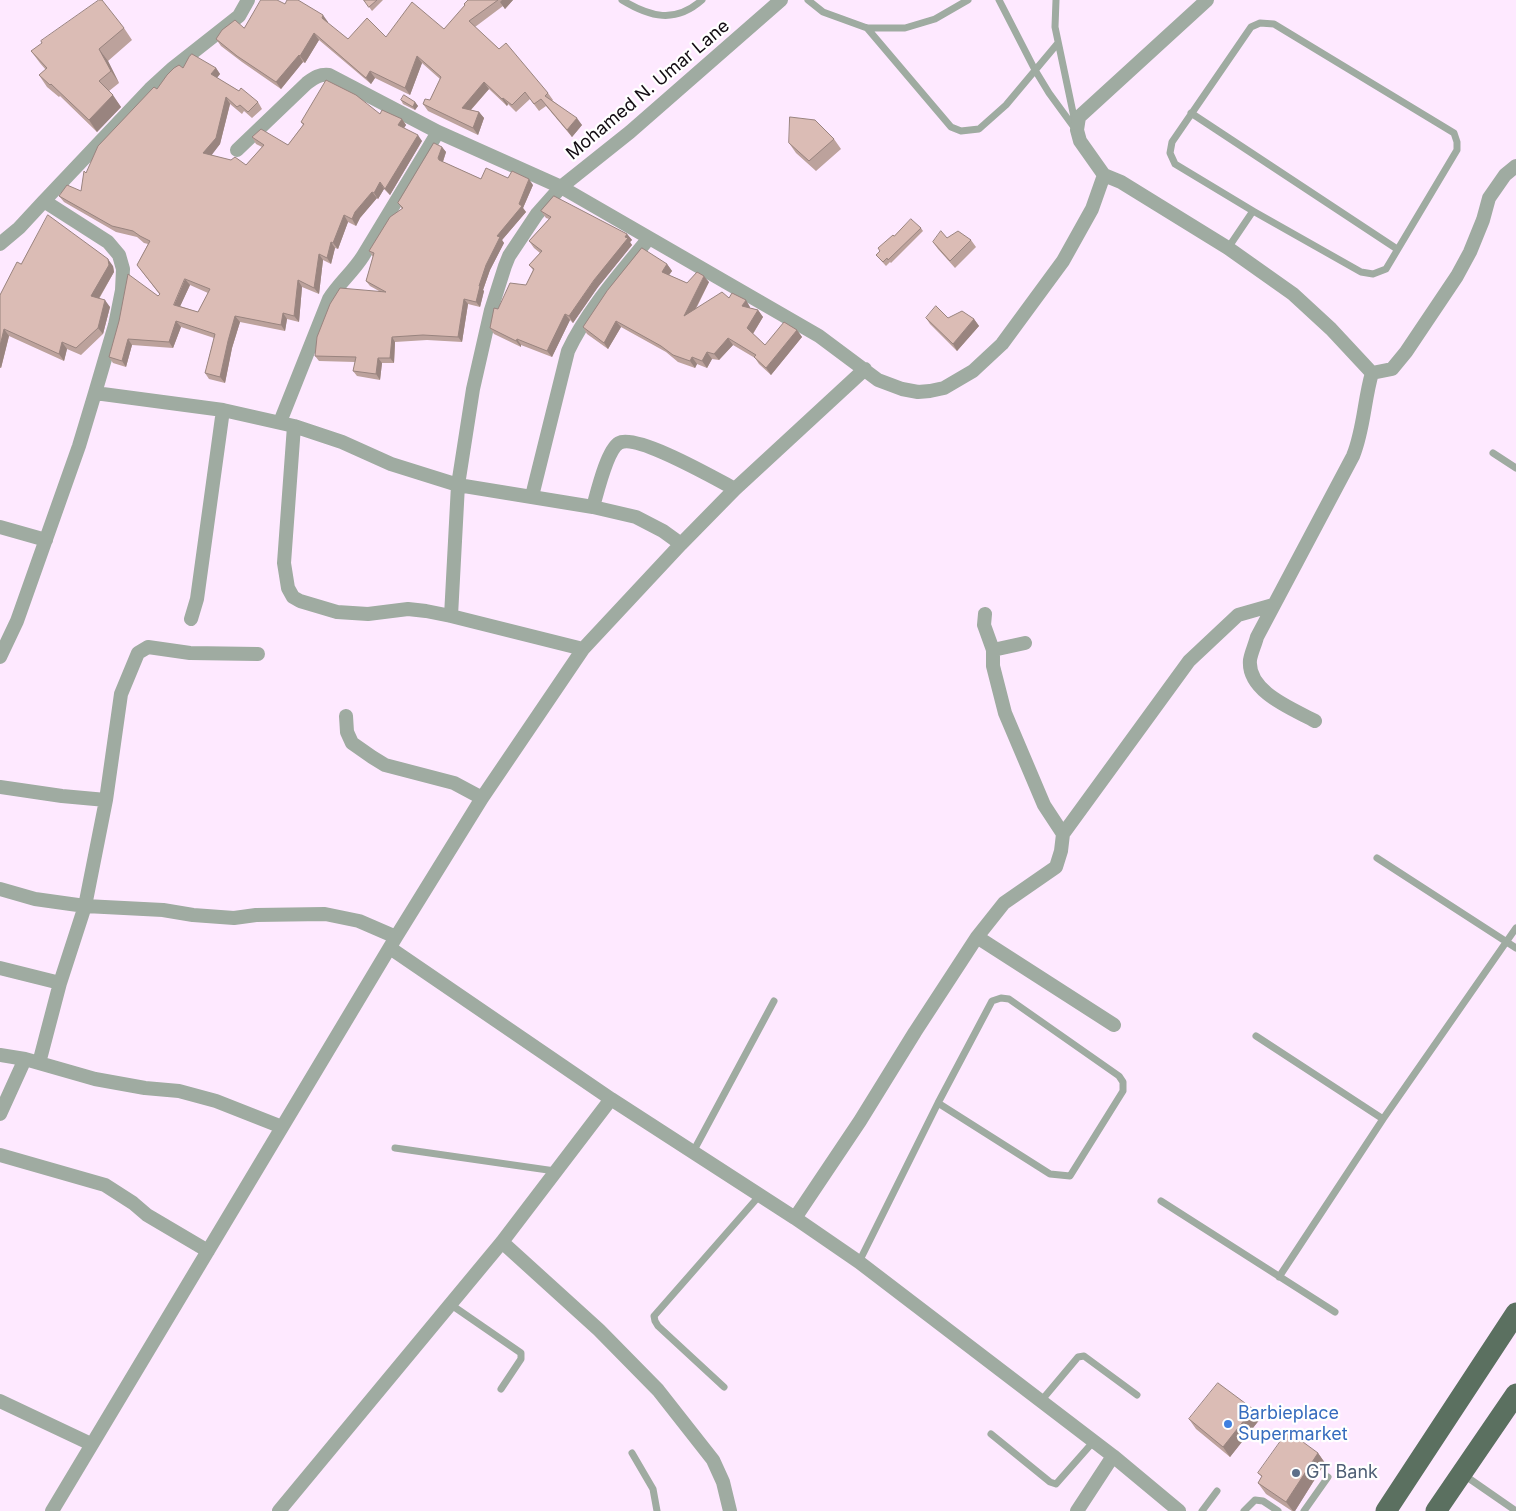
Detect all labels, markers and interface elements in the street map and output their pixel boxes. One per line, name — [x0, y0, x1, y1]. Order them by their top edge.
street label: Mohamed N. Umar Lane — [562, 15, 734, 165]
place label: Barbieplace Supermarket — [1238, 1403, 1348, 1446]
marker: Barbieplace Supermarket — [1222, 1418, 1234, 1430]
place label: GT Bank — [1306, 1462, 1378, 1484]
marker: GT Bank — [1290, 1467, 1302, 1479]

